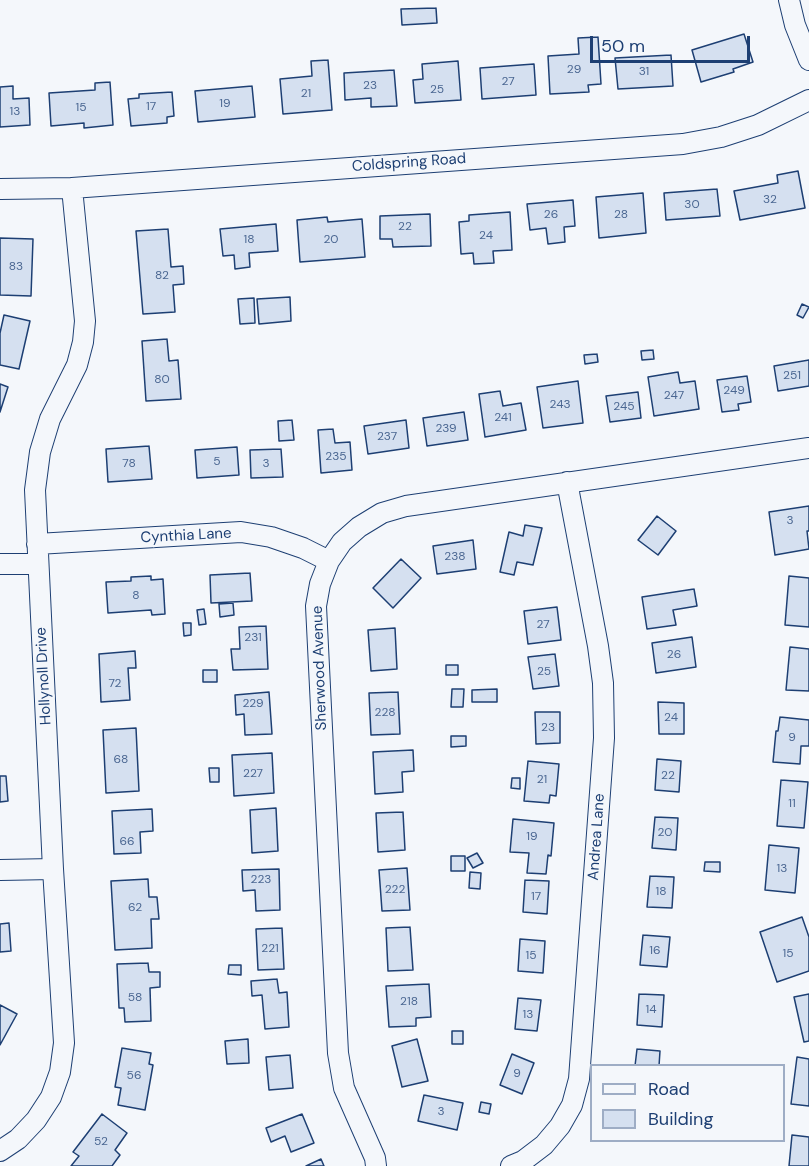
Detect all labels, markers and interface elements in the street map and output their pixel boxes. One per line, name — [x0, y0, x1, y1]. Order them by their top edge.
scale bar — [593, 24, 754, 62]
text: 50 m — [601, 34, 645, 58]
house number: 29 — [567, 63, 581, 77]
house number: 31 — [639, 65, 649, 79]
house number: 27 — [501, 75, 515, 89]
house number: 23 — [363, 79, 377, 93]
house number: 25 — [430, 83, 444, 97]
house number: 21 — [301, 87, 311, 101]
house number: 19 — [219, 97, 231, 111]
house number: 17 — [146, 100, 156, 114]
house number: 15 — [75, 101, 87, 115]
house number: 13 — [10, 105, 20, 119]
street label: Coldspring Road — [351, 150, 467, 176]
house number: 32 — [763, 193, 777, 207]
house number: 30 — [684, 198, 700, 212]
house number: 26 — [544, 208, 558, 222]
house number: 28 — [614, 208, 628, 222]
house number: 22 — [398, 220, 412, 234]
house number: 24 — [479, 229, 493, 243]
house number: 18 — [243, 233, 255, 247]
house number: 20 — [324, 233, 338, 247]
house number: 83 — [9, 260, 23, 274]
house number: 82 — [155, 269, 169, 283]
house number: 251 — [783, 369, 801, 383]
house number: 80 — [154, 373, 170, 387]
house number: 249 — [723, 384, 745, 398]
house number: 247 — [664, 389, 684, 403]
house number: 243 — [549, 398, 571, 412]
house number: 245 — [613, 400, 635, 414]
house number: 241 — [494, 411, 512, 425]
house number: 239 — [435, 422, 457, 436]
house number: 237 — [377, 430, 397, 444]
house number: 235 — [325, 450, 347, 464]
house number: 5 — [213, 455, 221, 469]
house number: 78 — [122, 457, 136, 471]
house number: 3 — [262, 457, 270, 471]
house number: 3 — [786, 514, 794, 528]
street label: Cynthia Lane — [140, 525, 232, 547]
house number: 238 — [444, 550, 466, 564]
house number: 8 — [132, 589, 140, 603]
street label: Sherwood Avenue — [309, 605, 331, 731]
house number: 27 — [536, 618, 550, 632]
street label: Hollynoll Drive — [32, 627, 56, 725]
house number: 231 — [244, 631, 262, 645]
house number: 26 — [667, 648, 681, 662]
house number: 25 — [537, 665, 551, 679]
house number: 72 — [108, 677, 122, 691]
house number: 229 — [242, 697, 264, 711]
house number: 228 — [375, 706, 395, 720]
house number: 24 — [664, 711, 678, 725]
house number: 23 — [541, 721, 555, 735]
house number: 9 — [788, 731, 796, 745]
house number: 68 — [114, 753, 128, 767]
house number: 227 — [243, 767, 263, 781]
house number: 22 — [661, 769, 675, 783]
house number: 21 — [537, 773, 547, 787]
street label: Andrea Lane — [585, 793, 609, 881]
house number: 11 — [788, 797, 796, 811]
house number: 20 — [658, 826, 672, 840]
house number: 19 — [526, 830, 538, 844]
house number: 66 — [119, 835, 135, 849]
house number: 13 — [777, 862, 787, 876]
house number: 223 — [251, 873, 271, 887]
house number: 222 — [385, 883, 405, 897]
house number: 18 — [655, 885, 667, 899]
house number: 17 — [531, 890, 541, 904]
house number: 62 — [128, 901, 142, 915]
house number: 221 — [261, 942, 279, 956]
house number: 16 — [649, 944, 661, 958]
house number: 15 — [782, 947, 794, 961]
house number: 15 — [525, 949, 537, 963]
house number: 58 — [128, 991, 142, 1005]
house number: 218 — [400, 995, 418, 1009]
house number: 14 — [645, 1003, 657, 1017]
house number: 13 — [523, 1008, 533, 1022]
legend — [590, 1064, 785, 1142]
house number: 9 — [513, 1067, 521, 1081]
house number: 56 — [127, 1069, 141, 1083]
text: Road — [648, 1077, 690, 1101]
house number: 3 — [437, 1105, 445, 1119]
text: Building — [648, 1107, 713, 1131]
house number: 52 — [94, 1135, 108, 1149]

